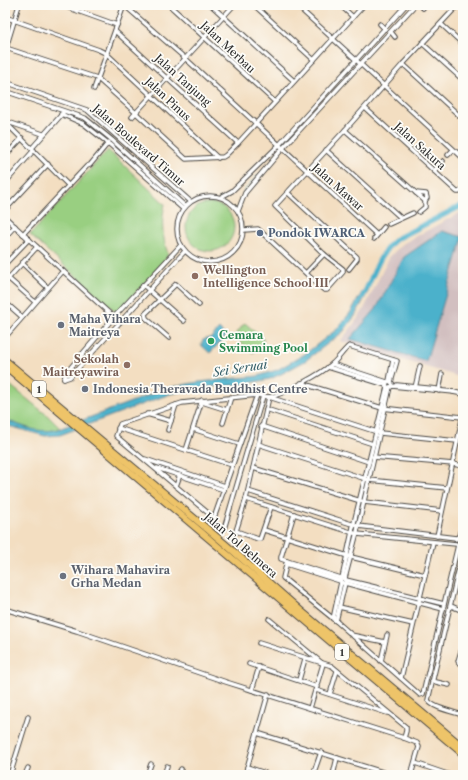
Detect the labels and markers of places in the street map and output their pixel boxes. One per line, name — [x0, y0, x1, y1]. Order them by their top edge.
place label: Pondok IWARCA — [268, 226, 366, 240]
marker: Pondok IWARCA — [255, 228, 265, 238]
place label: Wellington Intelligence School III — [202, 263, 329, 290]
marker: Wellington Intelligence School III — [190, 271, 200, 281]
place label: Maha Vihara Maitreya — [69, 312, 142, 339]
marker: Maha Vihara Maitreya — [56, 320, 66, 330]
place label: Cemara Swimming Pool — [219, 328, 308, 355]
marker: Cemara Swimming Pool — [206, 336, 216, 346]
place label: Sekolah Maitreyawira — [42, 352, 120, 379]
marker: Sekolah Maitreyawira — [122, 360, 132, 370]
place label: Indonesia Theravada Buddhist Centre — [93, 382, 308, 396]
marker: Indonesia Theravada Buddhist Centre — [80, 384, 90, 394]
place label: Wihara Mahavira Grha Medan — [70, 563, 171, 590]
marker: Wihara Mahavira Grha Medan — [58, 571, 68, 581]

